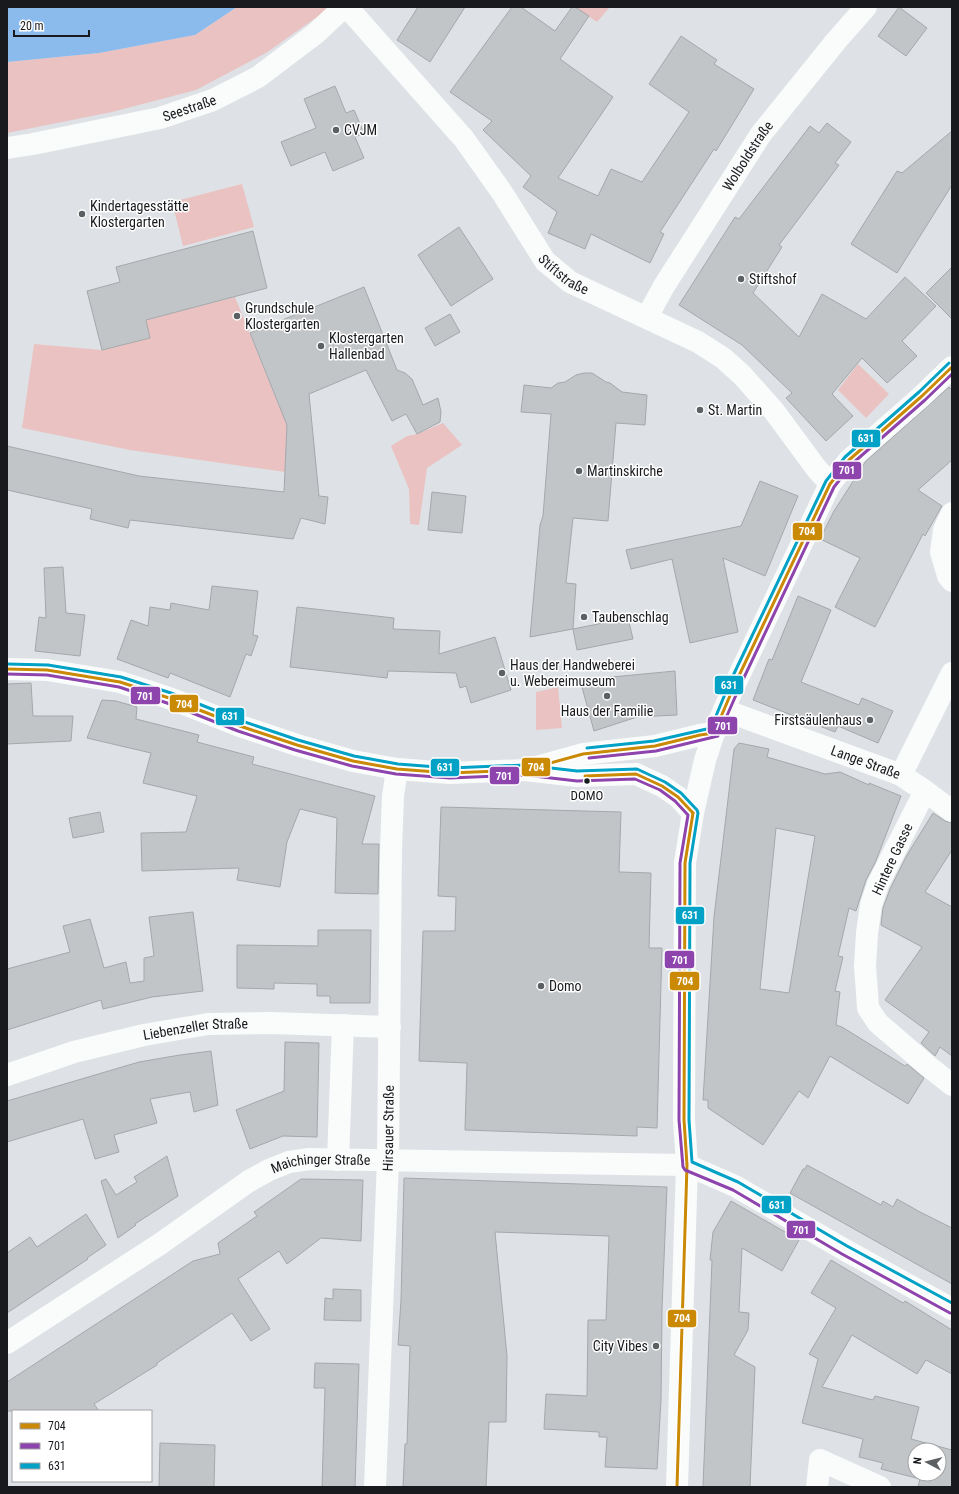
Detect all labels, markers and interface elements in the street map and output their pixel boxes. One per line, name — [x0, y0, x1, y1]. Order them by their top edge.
scale bar — [14, 12, 89, 38]
text: 20 m — [20, 19, 44, 33]
street label: Seestraße — [161, 91, 219, 125]
street label: Wolboldstraße — [719, 118, 776, 194]
place label: CVJM — [344, 122, 377, 138]
marker: CVJM — [331, 125, 341, 135]
place label: Kindertagesstätte Klostergarten — [90, 198, 189, 230]
marker: Kindertagesstätte Klostergarten — [77, 209, 87, 219]
street label: Stiftstraße — [535, 252, 592, 298]
place label: Stiftshof — [749, 271, 797, 287]
marker: Stiftshof — [736, 274, 746, 284]
place label: Grundschule Klostergarten — [245, 300, 320, 332]
marker: Grundschule Klostergarten — [232, 311, 242, 321]
place label: Klostergarten Hallenbad — [329, 330, 404, 362]
marker: Klostergarten Hallenbad — [316, 341, 326, 351]
place label: St. Martin — [708, 402, 762, 418]
marker: St. Martin — [695, 405, 705, 415]
line badge: 631 — [851, 429, 881, 448]
text: 631 — [858, 432, 874, 445]
line badge: 701 — [832, 461, 862, 480]
place label: Martinskirche — [587, 463, 663, 479]
text: 701 — [839, 464, 855, 477]
marker: Martinskirche — [574, 466, 584, 476]
line badge: 704 — [792, 522, 823, 541]
text: 704 — [799, 525, 816, 538]
place label: Taubenschlag — [592, 609, 669, 625]
marker: Taubenschlag — [579, 612, 589, 622]
place label: Haus der Handweberei u. Webereimuseum — [510, 657, 635, 689]
marker: Haus der Handweberei u. Webereimuseum — [497, 668, 507, 678]
line badge: 631 — [714, 675, 744, 695]
text: 631 — [721, 679, 737, 692]
line badge: 701 — [130, 686, 161, 705]
text: 701 — [137, 690, 153, 703]
marker: Haus der Familie — [602, 691, 612, 701]
line badge: 704 — [169, 694, 199, 713]
text: 704 — [176, 698, 193, 711]
place label: Haus der Familie — [561, 703, 654, 719]
line badge: 631 — [215, 707, 245, 726]
text: 631 — [222, 710, 238, 723]
place label: Firstsäulenhaus — [774, 712, 862, 728]
marker: Firstsäulenhaus — [865, 715, 875, 725]
line badge: 701 — [707, 716, 738, 735]
text: 701 — [715, 720, 731, 733]
street label: Lange Straße — [829, 742, 903, 782]
line badge: 704 — [521, 757, 551, 777]
line badge: 631 — [430, 758, 460, 777]
text: 631 — [437, 761, 453, 774]
text: 704 — [528, 761, 545, 774]
line badge: 701 — [489, 766, 520, 785]
text: 701 — [496, 770, 512, 783]
marker: DOMO — [582, 776, 592, 786]
place label: DOMO — [571, 788, 604, 803]
street label: Hintere Gasse — [868, 820, 916, 898]
line badge: 631 — [675, 906, 705, 925]
text: 631 — [682, 909, 698, 922]
line badge: 701 — [664, 950, 695, 969]
text: 701 — [672, 954, 688, 967]
line badge: 704 — [669, 971, 700, 991]
text: 704 — [677, 975, 694, 988]
place label: Domo — [549, 978, 582, 994]
marker: Domo — [536, 981, 546, 991]
street label: Liebenzeller Straße — [142, 1015, 249, 1043]
street label: Hirsauer Straße — [380, 1085, 397, 1172]
street label: Maichinger Straße — [268, 1151, 371, 1176]
line badge: 631 — [761, 1195, 792, 1214]
text: 631 — [769, 1199, 785, 1212]
line badge: 701 — [786, 1220, 816, 1239]
text: 701 — [793, 1224, 809, 1237]
line badge: 704 — [667, 1309, 697, 1328]
text: 704 — [674, 1312, 691, 1325]
place label: City Vibes — [593, 1338, 648, 1354]
marker: City Vibes — [651, 1341, 661, 1351]
legend — [12, 1410, 152, 1482]
text: 704 — [48, 1419, 66, 1433]
text: 701 — [48, 1439, 66, 1453]
north arrow — [907, 1442, 947, 1482]
text: N — [911, 1456, 924, 1465]
text: 631 — [48, 1459, 66, 1473]

